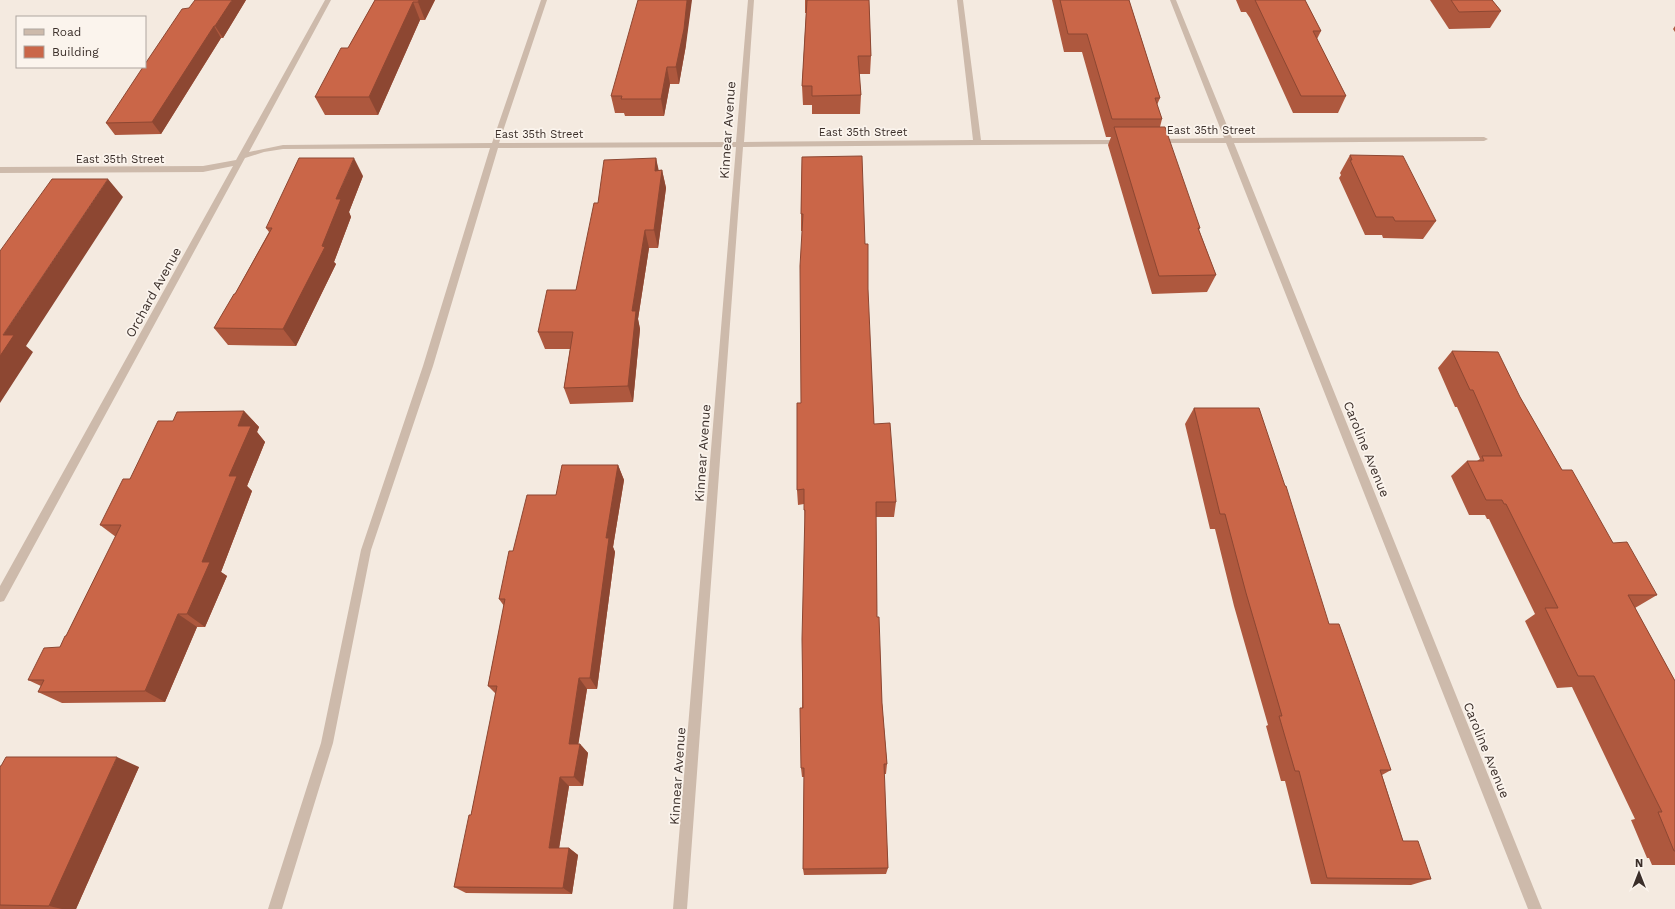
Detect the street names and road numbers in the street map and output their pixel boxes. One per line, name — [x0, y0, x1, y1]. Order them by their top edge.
street label: Kinnear Avenue — [717, 81, 738, 179]
street label: East 35th Street — [1167, 124, 1256, 137]
street label: East 35th Street — [819, 126, 908, 139]
street label: East 35th Street — [495, 128, 584, 141]
street label: East 35th Street — [76, 153, 165, 166]
street label: Orchard Avenue — [122, 245, 184, 340]
street label: Caroline Avenue — [1340, 399, 1393, 499]
street label: Kinnear Avenue — [692, 404, 713, 502]
street label: Caroline Avenue — [1460, 700, 1513, 800]
street label: Kinnear Avenue — [667, 727, 688, 825]

